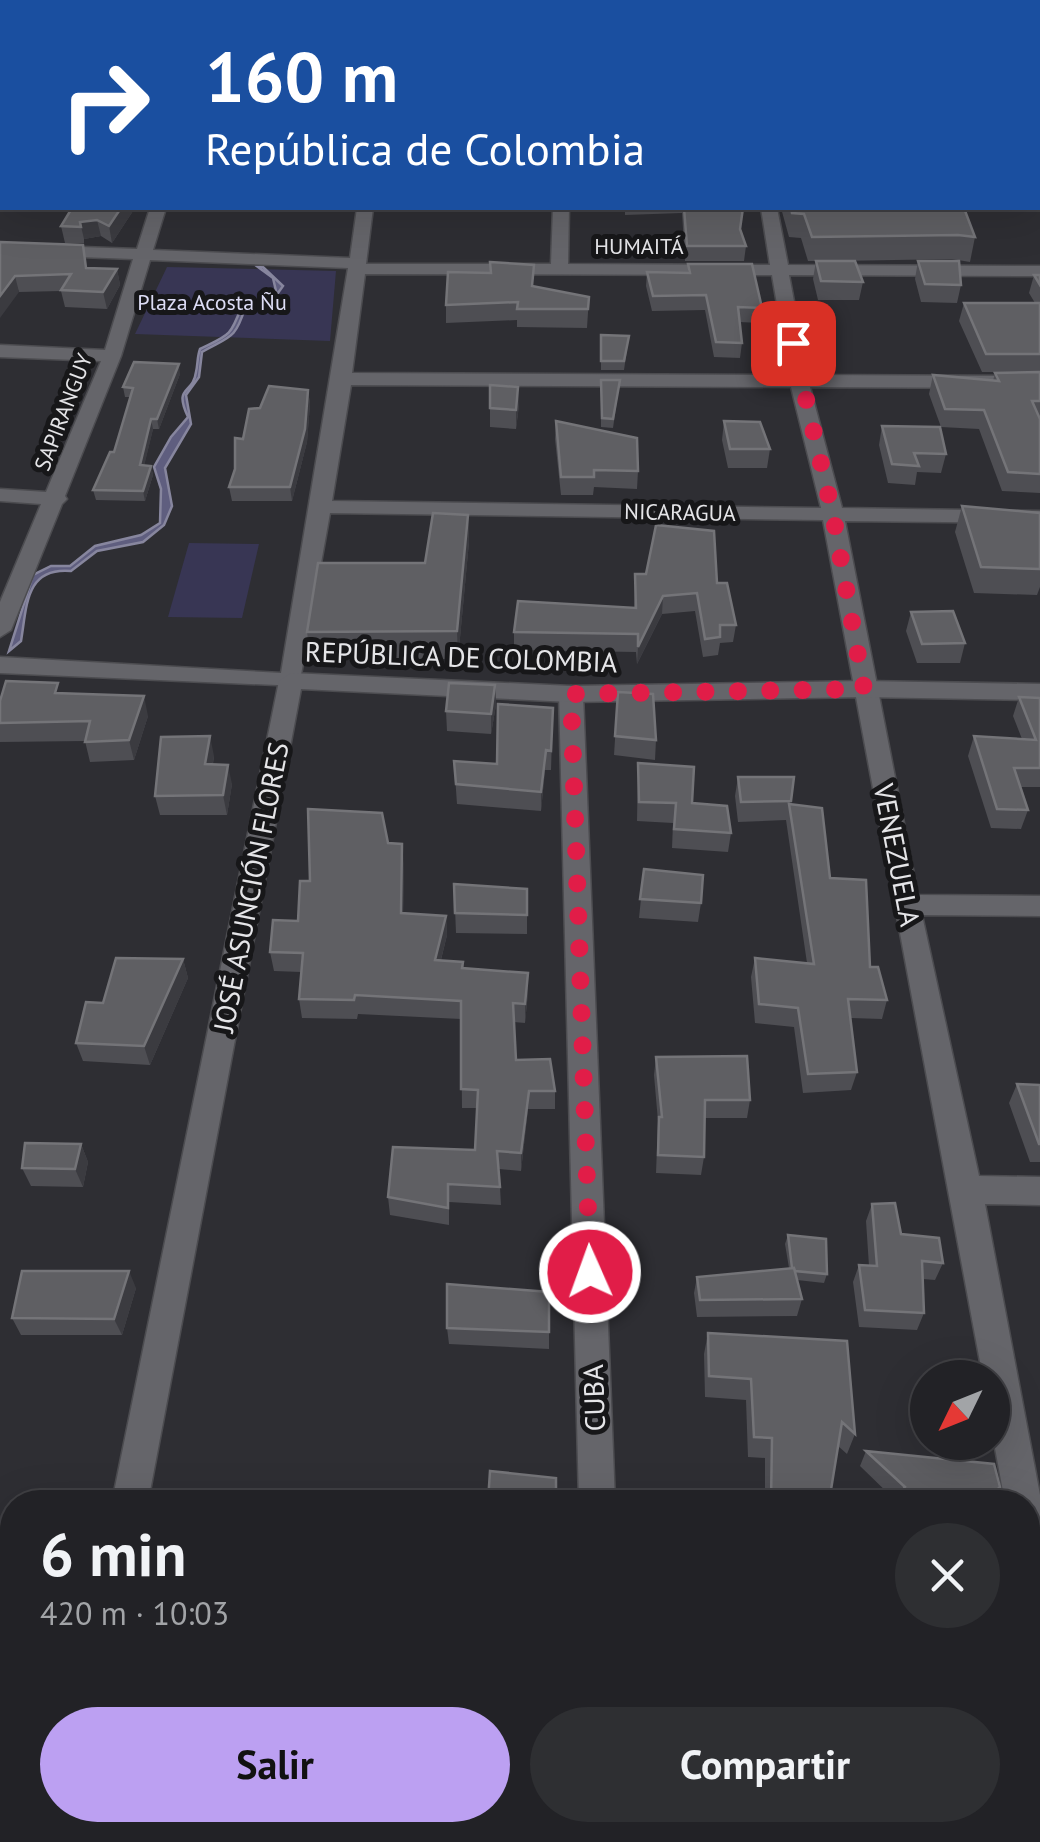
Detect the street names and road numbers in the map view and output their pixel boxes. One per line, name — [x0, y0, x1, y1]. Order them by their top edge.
street label: HUMAITÁ — [594, 232, 684, 260]
street label: SAPIRANGUY — [28, 349, 98, 475]
street label: NICARAGUA — [624, 497, 736, 527]
street label: REPÚBLICA DE COLOMBIA — [304, 633, 618, 680]
street label: JOSÉ ASUNCIÓN FLORES — [204, 739, 297, 1036]
street label: VENEZUELA — [865, 780, 930, 930]
street label: CUBA — [574, 1363, 613, 1432]

